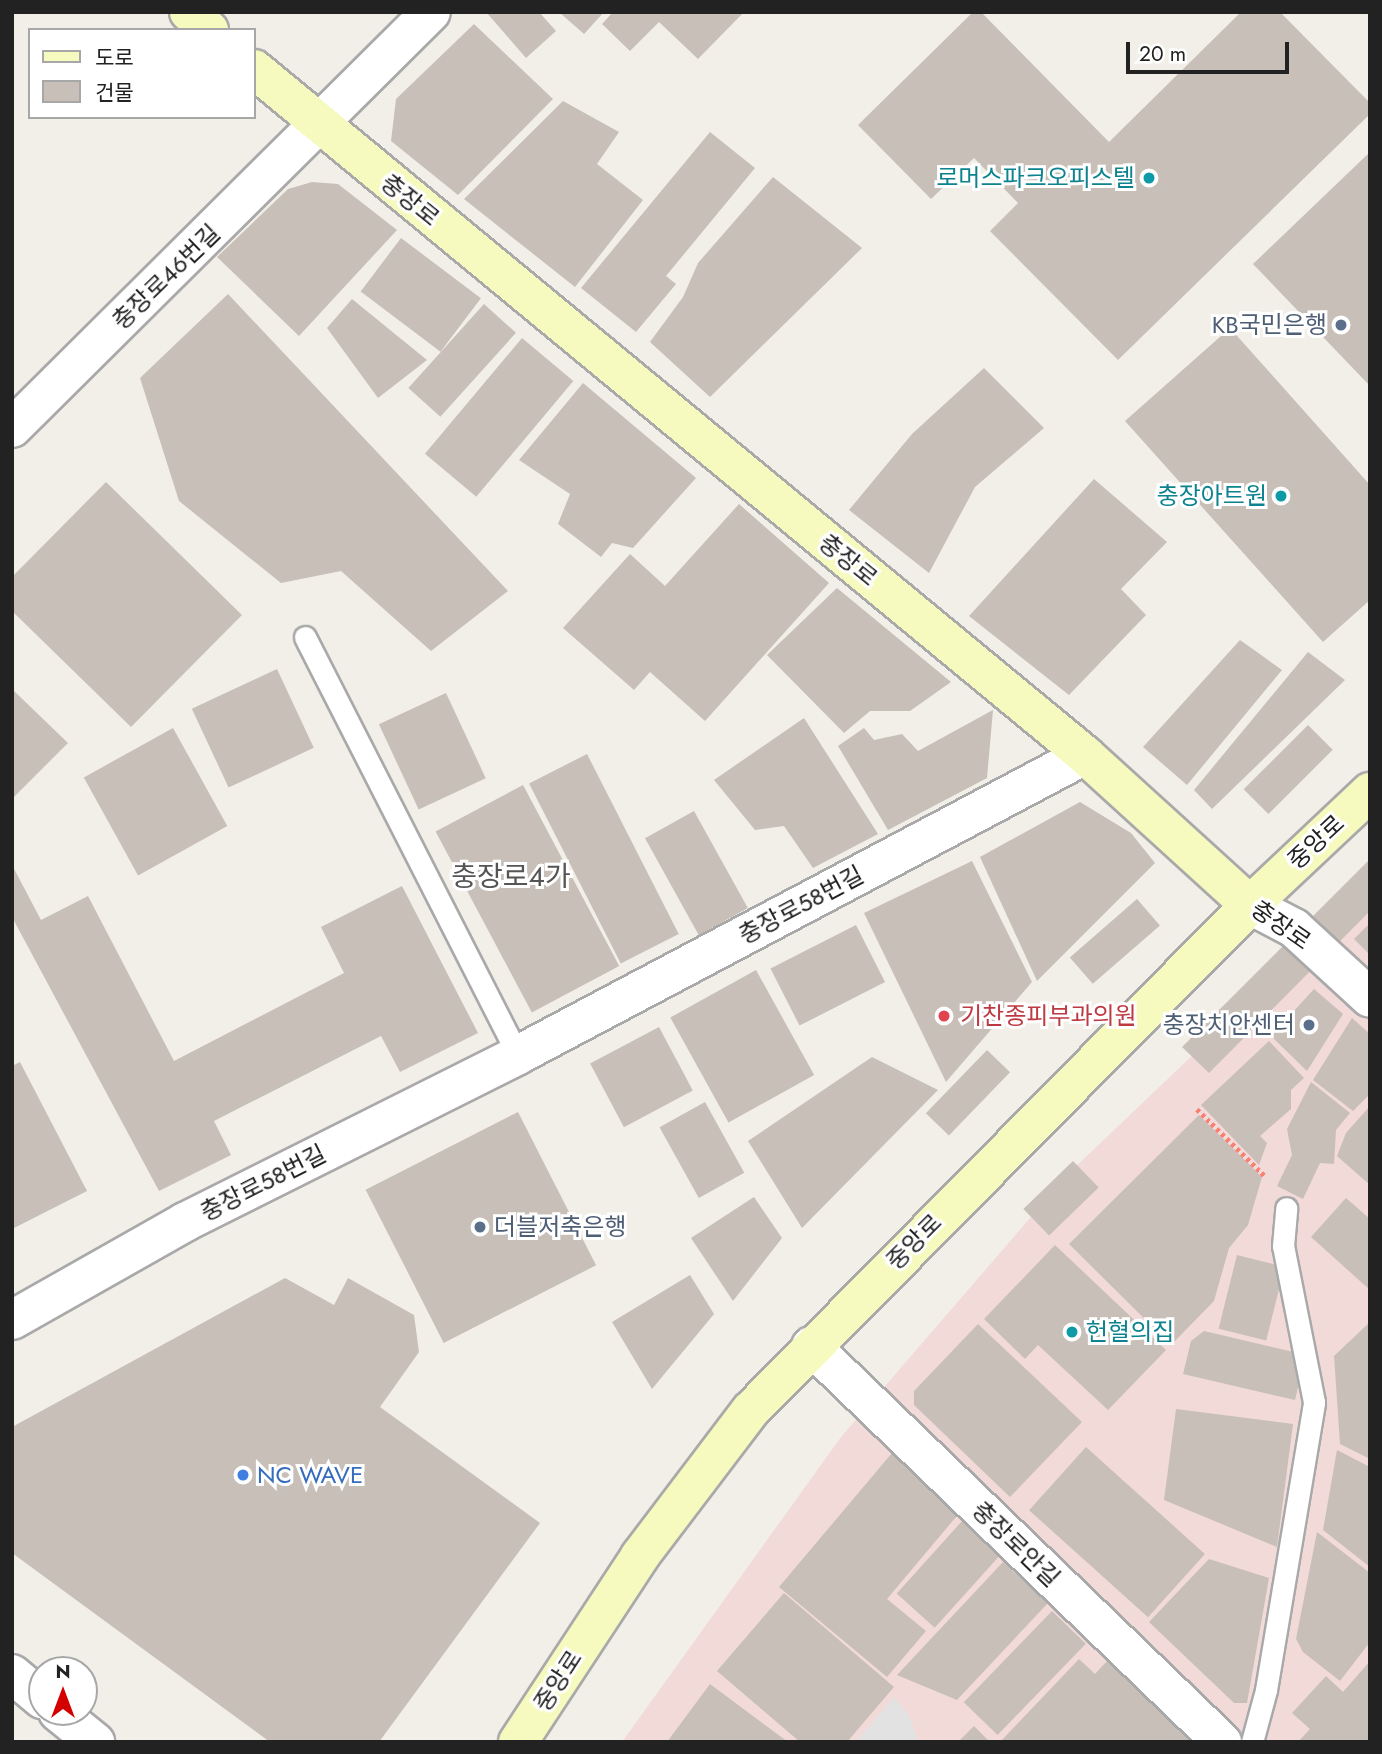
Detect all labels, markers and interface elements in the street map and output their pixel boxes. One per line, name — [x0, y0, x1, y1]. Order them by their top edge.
legend — [28, 28, 256, 119]
scale bar — [1130, 28, 1293, 72]
text: 20 m — [1139, 39, 1186, 69]
text: 도로 — [95, 43, 134, 73]
text: 건물 — [95, 78, 134, 108]
place label: 로머스파크오피스텔 — [936, 164, 1135, 192]
street label: 충장로 — [375, 168, 445, 232]
marker: 로머스파크오피스텔 — [1141, 170, 1157, 186]
street label: 충장로46번길 — [106, 219, 226, 335]
place label: KB국민은행 — [1212, 311, 1327, 339]
marker: KB국민은행 — [1333, 317, 1349, 333]
place label: 충장아트원 — [1157, 482, 1267, 510]
marker: 충장아트원 — [1273, 488, 1289, 504]
street label: 충장로 — [813, 528, 883, 592]
street label: 중앙로 — [1282, 809, 1350, 875]
district label: 충장로4가 — [451, 860, 571, 894]
street label: 충장로58번길 — [734, 860, 868, 950]
street label: 충장로 — [1246, 894, 1316, 956]
place label: 기찬종피부과의원 — [960, 1002, 1137, 1030]
marker: 기찬종피부과의원 — [934, 1006, 954, 1026]
place label: 충장치안센터 — [1163, 1011, 1295, 1039]
marker: 충장치안센터 — [1301, 1017, 1317, 1033]
street label: 충장로58번길 — [195, 1139, 331, 1227]
street label: 중앙로 — [880, 1208, 948, 1276]
place label: 더블저축은행 — [494, 1213, 626, 1241]
marker: 더블저축은행 — [472, 1219, 488, 1235]
place label: 헌혈의집 — [1086, 1318, 1174, 1346]
marker: 헌혈의집 — [1064, 1324, 1080, 1340]
place label: NC WAVE — [257, 1461, 363, 1489]
marker: NC WAVE — [235, 1467, 251, 1483]
street label: 충장로안길 — [966, 1495, 1066, 1593]
street label: 중앙로 — [528, 1645, 588, 1717]
north arrow — [28, 1656, 98, 1726]
text: N — [55, 1658, 71, 1685]

